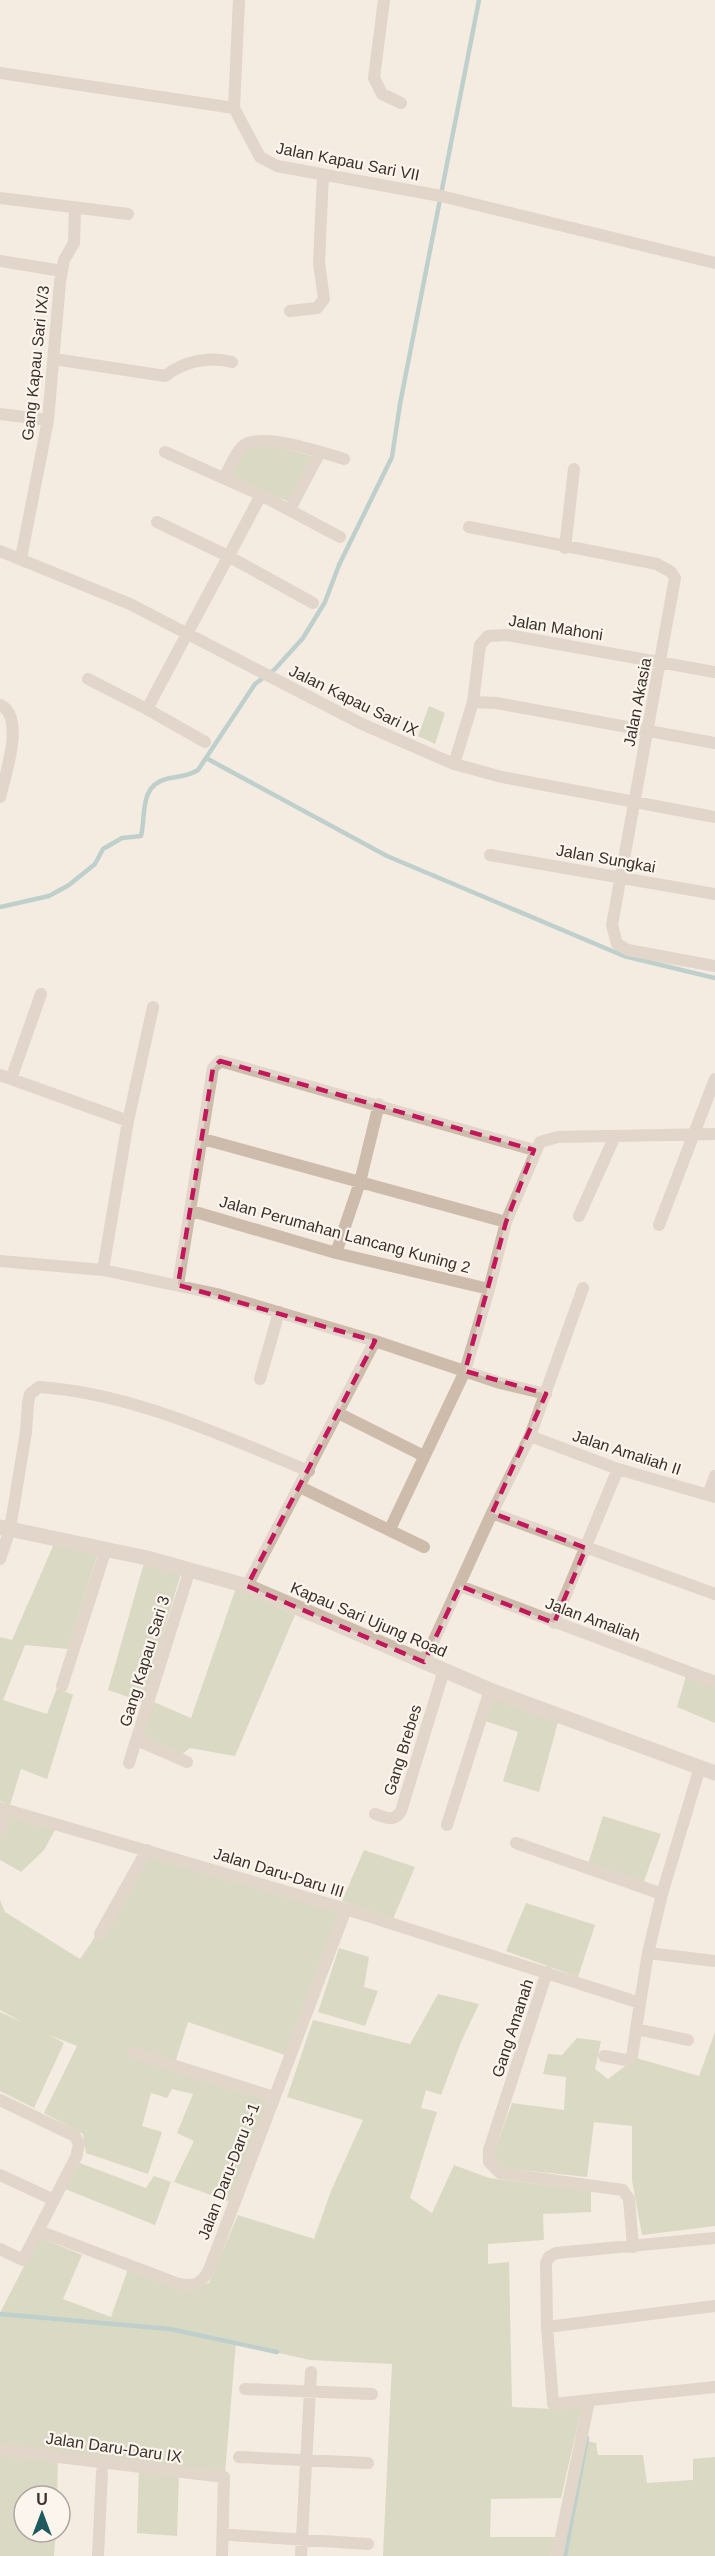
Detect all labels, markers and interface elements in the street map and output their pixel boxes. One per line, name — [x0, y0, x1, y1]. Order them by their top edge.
street label: Jalan Kapau Sari VII — [275, 139, 421, 184]
street label: Gang Kapau Sari IX/3 — [19, 285, 52, 441]
street label: Jalan Mahoni — [508, 612, 604, 643]
street label: Jalan Akasia — [621, 656, 654, 748]
street label: Jalan Kapau Sari IX — [287, 662, 421, 739]
street label: Jalan Sungkai — [555, 841, 657, 876]
street label: Jalan Perumahan Lancang Kuning 2 — [218, 1193, 472, 1276]
street label: Jalan Amaliah II — [571, 1427, 683, 1478]
street label: Kapau Sari Ujung Road — [288, 1579, 449, 1660]
street label: Gang Kapau Sari 3 — [116, 1593, 173, 1729]
street label: Jalan Amaliah — [543, 1594, 643, 1644]
street label: Gang Brebes — [381, 1703, 424, 1798]
street label: Jalan Daru-Daru III — [212, 1845, 346, 1900]
street label: Gang Amanah — [489, 1977, 536, 2079]
street label: Jalan Daru-Daru 3-1 — [195, 2100, 262, 2242]
street label: Jalan Daru-Daru IX — [45, 2430, 183, 2465]
north arrow — [12, 2484, 72, 2544]
text: U — [36, 2491, 48, 2508]

